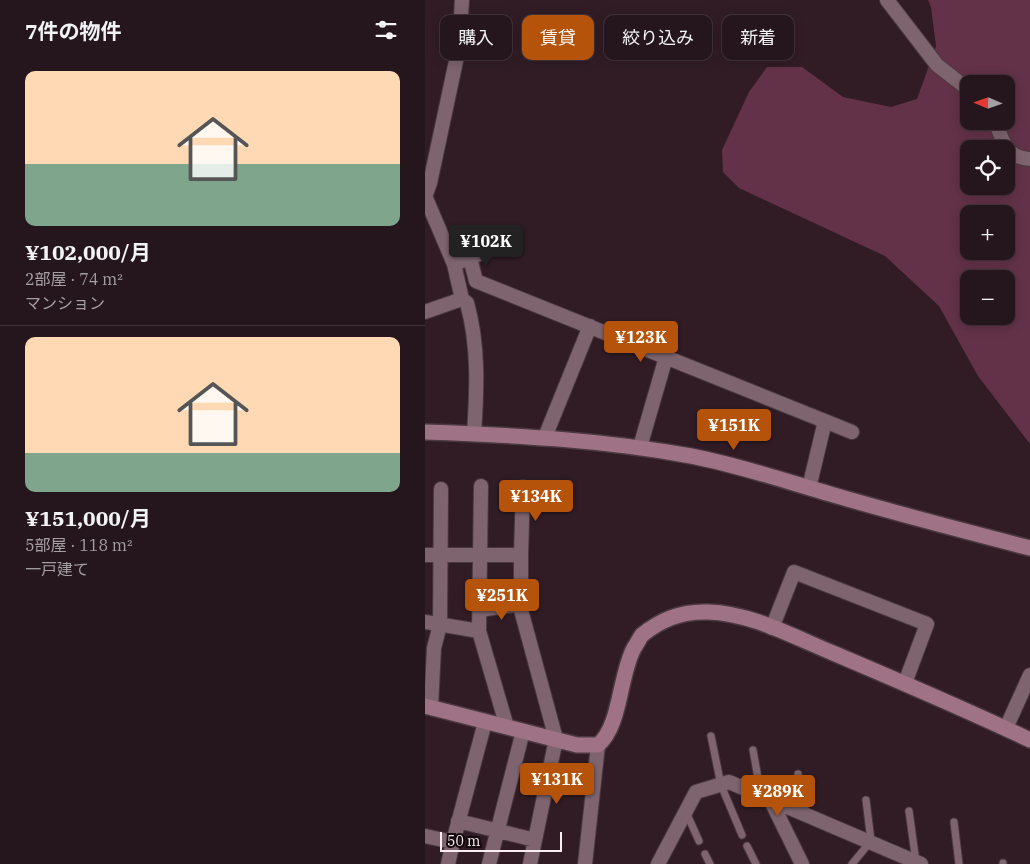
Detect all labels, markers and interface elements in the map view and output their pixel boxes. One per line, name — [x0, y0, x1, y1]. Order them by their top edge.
chip: 購入 — [440, 15, 512, 60]
chip: 賃貸 — [522, 15, 594, 60]
chip: 絞り込み — [604, 15, 712, 60]
chip: 新着 — [722, 15, 794, 60]
icon: filters — [372, 16, 400, 44]
text: 7件の物件 — [25, 17, 122, 45]
north arrow — [960, 75, 1015, 130]
map controls — [960, 75, 1015, 325]
icon: home — [168, 104, 258, 194]
button: locate — [960, 140, 1015, 195]
button: + — [960, 205, 1015, 260]
pin: ¥102K — [451, 224, 521, 267]
text: ¥102K — [460, 231, 512, 251]
text: ¥102,000/月 — [25, 238, 151, 266]
text: 2部屋 · 74 m² — [25, 269, 123, 289]
button: − — [960, 270, 1015, 325]
text: マンション — [25, 293, 105, 313]
pin: ¥123K — [606, 320, 676, 363]
text: ¥123K — [615, 327, 667, 347]
icon: home — [168, 369, 258, 459]
pin: ¥151K — [699, 408, 769, 451]
text: ¥151K — [708, 415, 760, 435]
pin: ¥134K — [501, 480, 571, 522]
text: ¥134K — [510, 486, 562, 506]
text: ¥151,000/月 — [25, 504, 151, 532]
text: 5部屋 · 118 m² — [25, 535, 133, 555]
text: 一戸建て — [25, 559, 89, 579]
pin: ¥251K — [467, 578, 537, 621]
text: ¥251K — [476, 585, 528, 605]
pin: ¥131K — [522, 762, 592, 805]
text: ¥131K — [531, 769, 583, 789]
pin: ¥289K — [743, 774, 813, 817]
text: ¥289K — [752, 781, 804, 801]
scale bar — [440, 829, 563, 852]
text: 50 m — [447, 832, 480, 850]

